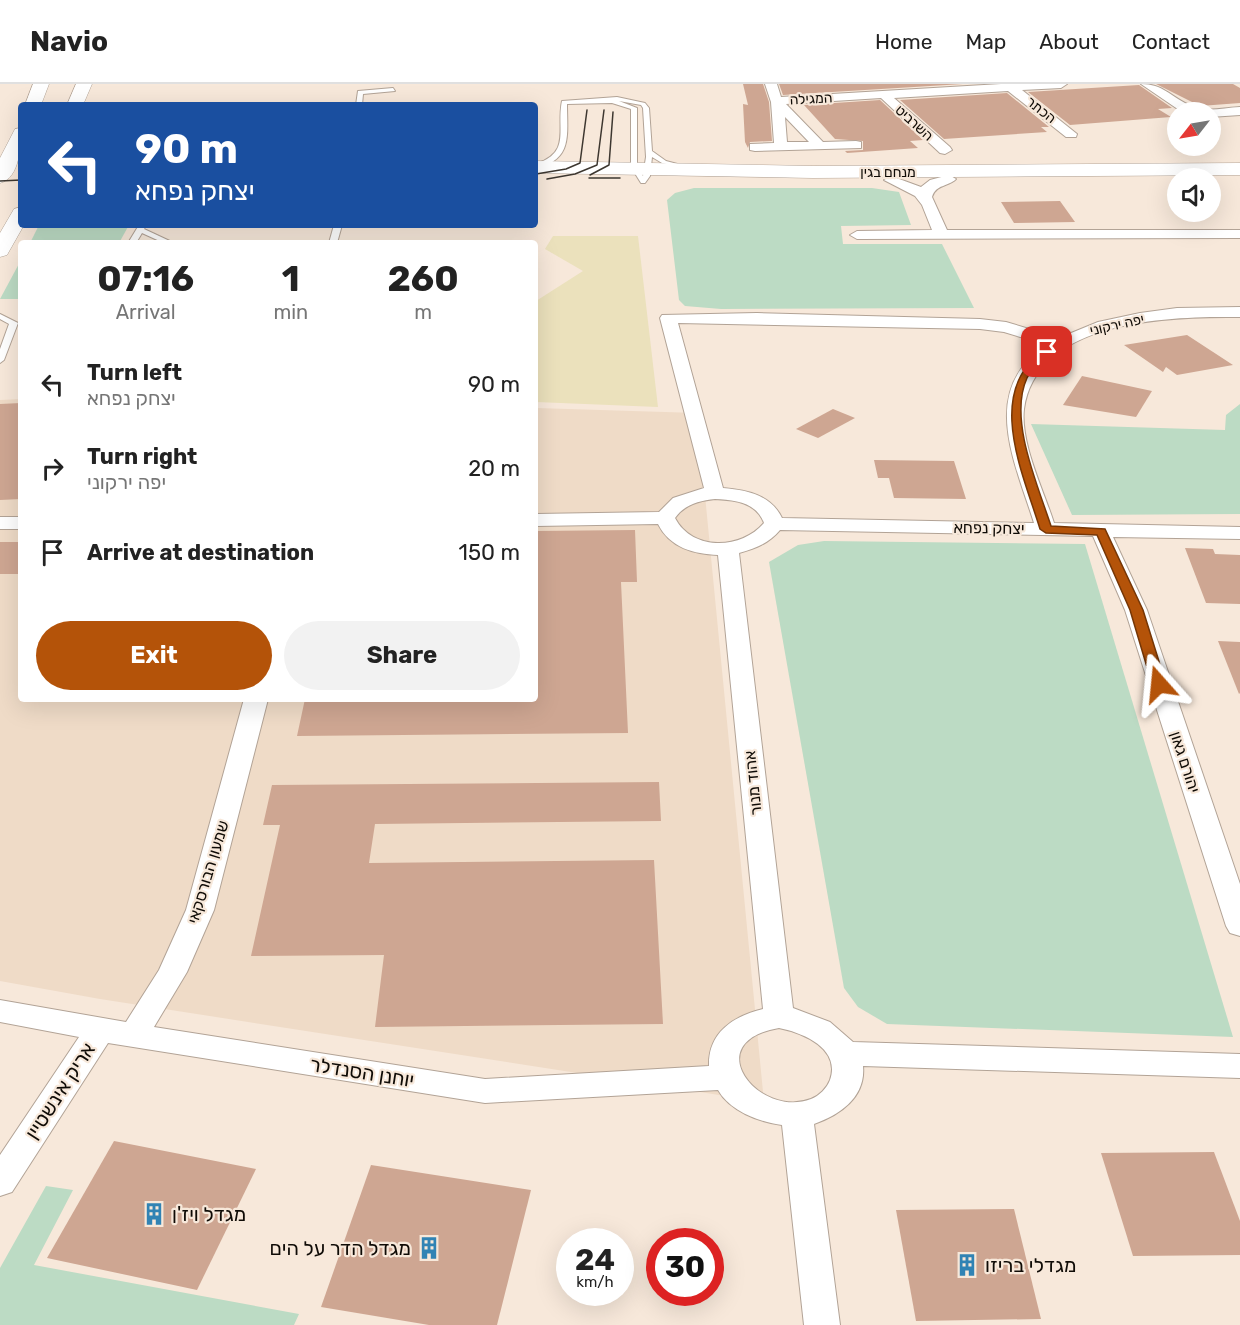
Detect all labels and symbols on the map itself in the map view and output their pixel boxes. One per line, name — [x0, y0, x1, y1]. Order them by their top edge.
street label: המגילה — [789, 89, 833, 109]
street label: הכתר — [1023, 93, 1059, 127]
street label: השרביט — [891, 101, 937, 145]
north arrow — [1167, 102, 1221, 156]
street label: מנחם בגין — [860, 164, 916, 181]
street label: יפה ירקוני — [1088, 310, 1146, 340]
pin — [1021, 326, 1072, 377]
street label: יצחק נפחא — [953, 518, 1025, 538]
position arrow — [1127, 652, 1191, 716]
street label: יהורם גאון — [1166, 729, 1204, 795]
street label: אהוד מנור — [740, 750, 766, 816]
street label: שמעון הבורסקאי — [183, 818, 233, 926]
street label: אריק אינשטיין — [20, 1038, 100, 1144]
street label: יוחנן הסנדלר — [308, 1052, 416, 1092]
building icon: מגדל ויז'ן — [141, 1201, 167, 1227]
place label: מגדל ויז'ן — [172, 1202, 246, 1226]
speed limit sign: 30 — [646, 1228, 724, 1306]
building icon: מגדל הדר על הים — [416, 1235, 442, 1261]
place label: מגדל הדר על הים — [269, 1236, 411, 1260]
building icon: מגדלי בריזו — [954, 1252, 980, 1278]
place label: מגדלי בריזו — [985, 1253, 1076, 1277]

